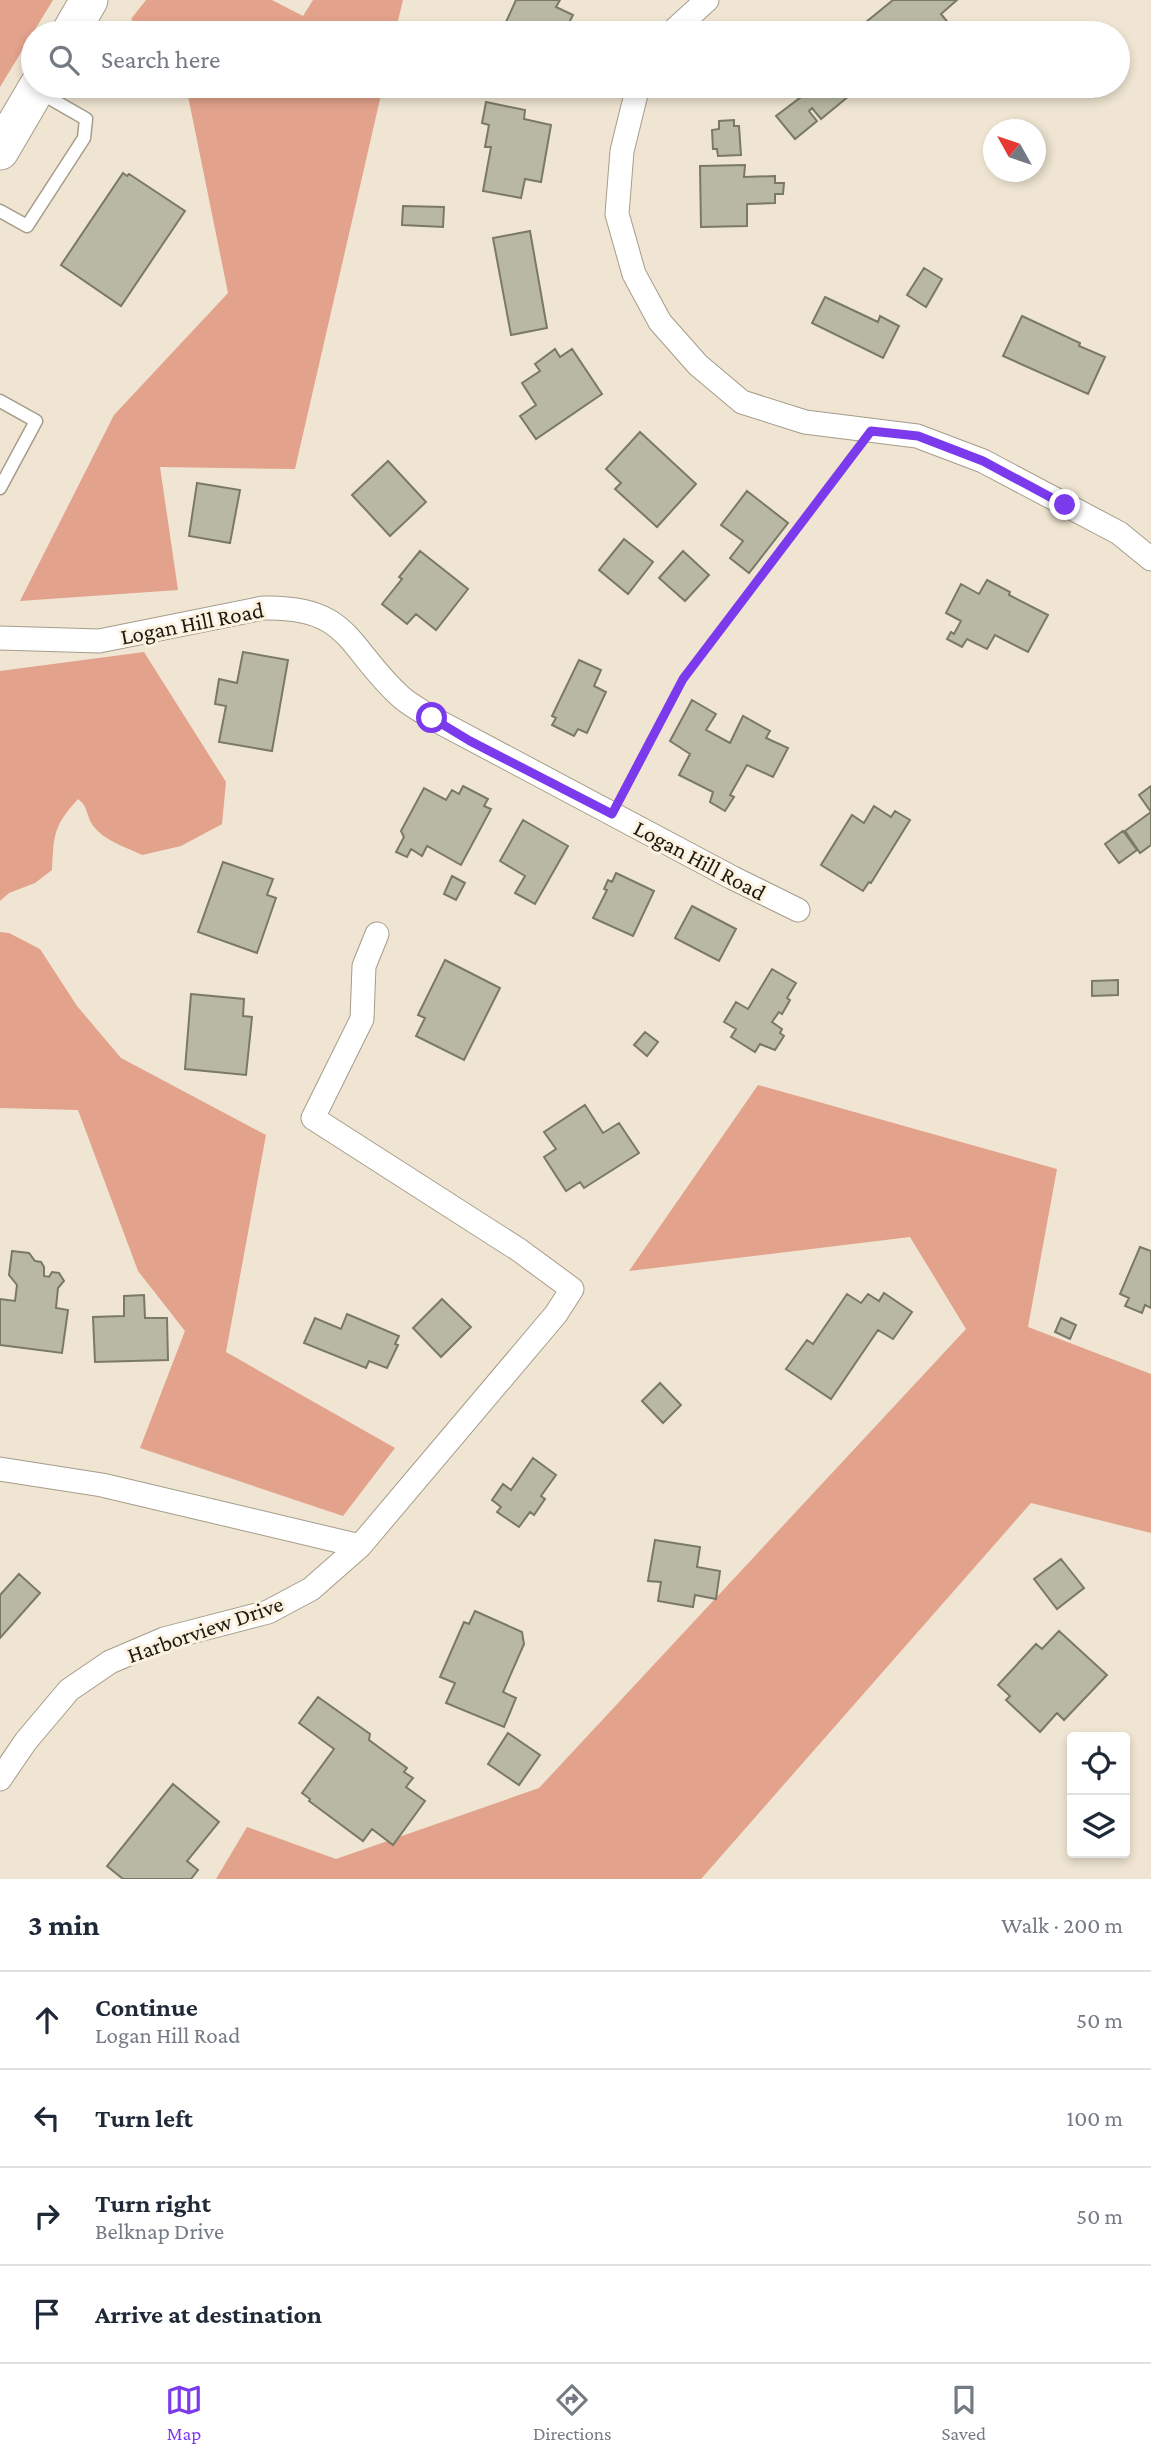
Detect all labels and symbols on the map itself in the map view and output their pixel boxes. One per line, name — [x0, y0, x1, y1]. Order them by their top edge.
north arrow — [983, 119, 1046, 182]
route end — [1049, 489, 1080, 520]
street label: Logan Hill Road — [118, 596, 266, 650]
route start — [416, 702, 447, 733]
street label: Logan Hill Road — [630, 814, 770, 906]
street label: Harborview Drive — [124, 1590, 286, 1668]

